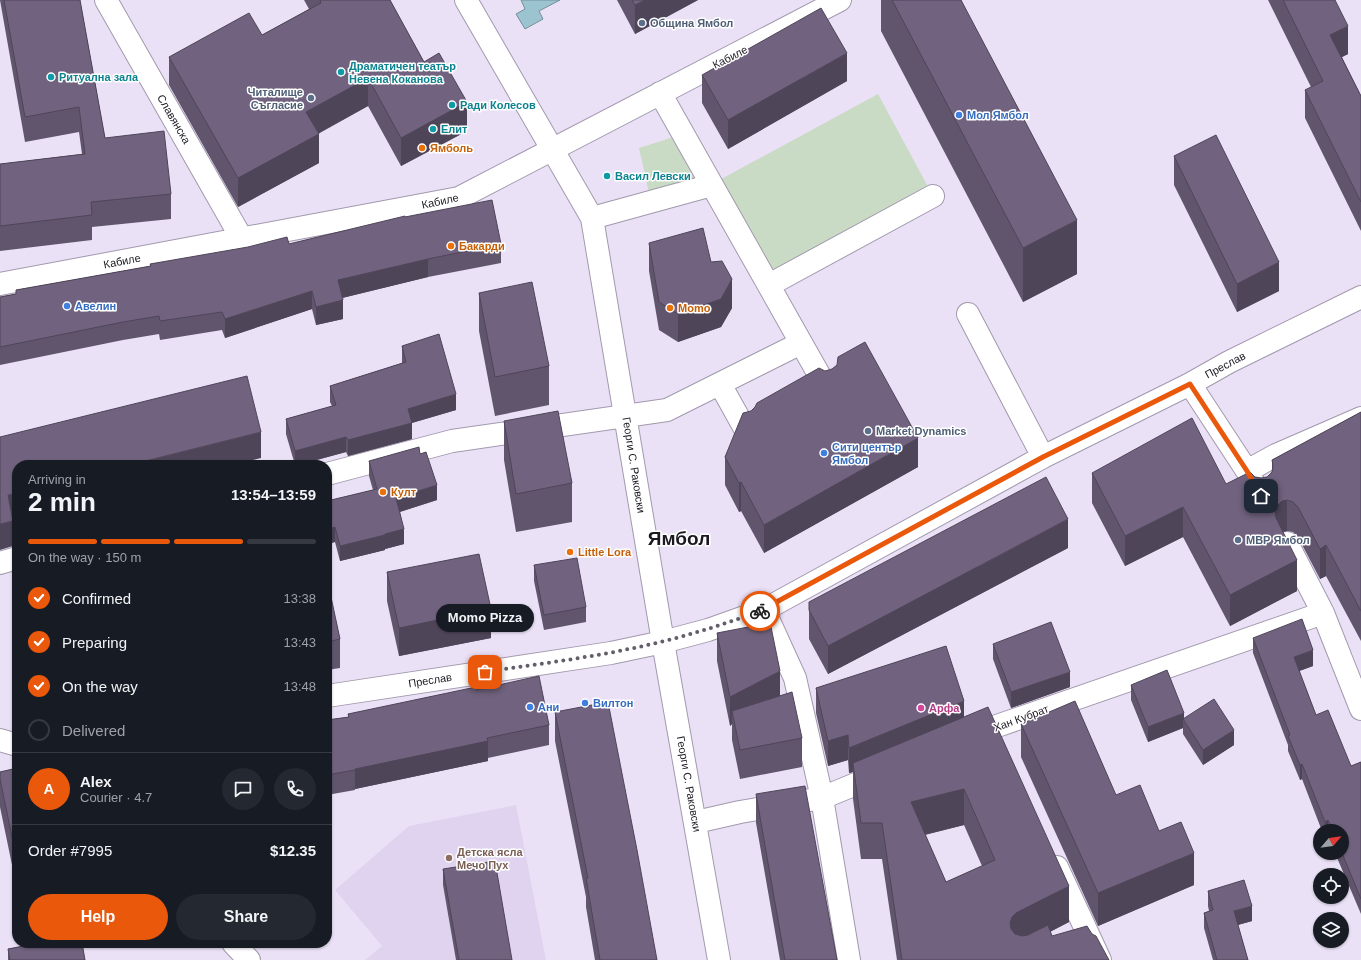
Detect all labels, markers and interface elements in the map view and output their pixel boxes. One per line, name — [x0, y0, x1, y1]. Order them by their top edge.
place label: Община Ямбол — [650, 17, 733, 29]
marker: Община Ямбол — [637, 18, 647, 28]
street label: Кабиле — [711, 43, 749, 71]
place label: Драматичен театър Невена Коканова — [349, 60, 456, 85]
marker: Драматичен театър Невена Коканова — [336, 67, 346, 77]
place label: Ритуална зала — [59, 71, 139, 83]
marker: Ритуална зала — [46, 72, 56, 82]
place label: Читалище Съгласие — [248, 86, 303, 111]
street label: Славянска — [155, 92, 193, 147]
marker: Читалище Съгласие — [306, 93, 316, 103]
place label: Ради Колесов — [460, 99, 536, 111]
marker: Ради Колесов — [447, 100, 457, 110]
place label: Мол Ямбол — [967, 109, 1029, 121]
marker: Мол Ямбол — [954, 110, 964, 120]
place label: Елит — [441, 123, 468, 135]
marker: Елит — [428, 124, 438, 134]
place label: Ямболь — [430, 142, 473, 154]
marker: Ямболь — [417, 143, 427, 153]
place label: Васил Левски — [615, 170, 691, 182]
marker: Васил Левски — [602, 171, 612, 181]
street label: Кабиле — [420, 191, 460, 211]
place label: Бакарди — [459, 240, 505, 252]
marker: Бакарди — [446, 241, 456, 251]
street label: Кабиле — [102, 252, 142, 270]
place label: Авелин — [75, 300, 116, 312]
marker: Авелин — [62, 301, 72, 311]
place label: Momo — [678, 302, 711, 314]
marker: Momo — [665, 303, 675, 313]
street label: Преслав — [1203, 349, 1247, 381]
street label: Георги С. Раковски — [620, 416, 648, 514]
place label: Market Dynamics — [876, 425, 967, 437]
marker: Market Dynamics — [863, 426, 873, 436]
place label: Сити център Ямбол — [832, 441, 902, 466]
marker: Сити център Ямбол — [819, 448, 829, 458]
text: Arriving in — [28, 472, 86, 487]
pin — [1244, 479, 1278, 513]
icon: home — [1250, 485, 1272, 507]
text: 13:54–13:59 — [231, 486, 316, 503]
place label: Култ — [391, 486, 417, 498]
text: 2 min — [28, 487, 96, 517]
marker: Култ — [378, 487, 388, 497]
district label: Ямбол — [648, 528, 710, 549]
place label: МВР Ямбол — [1246, 534, 1310, 546]
marker: МВР Ямбол — [1233, 535, 1243, 545]
place label: Little Lora — [578, 546, 632, 558]
marker: Little Lora — [565, 547, 575, 557]
text: On the way · 150 m — [28, 550, 141, 565]
icon: check — [28, 587, 50, 609]
text: Confirmed — [62, 590, 131, 607]
text: 13:38 — [283, 591, 316, 606]
courier — [740, 591, 780, 631]
icon: bike — [749, 600, 771, 622]
callout: Momo Pizza — [436, 604, 534, 632]
text: Momo Pizza — [448, 610, 522, 625]
icon: check — [28, 631, 50, 653]
text: Preparing — [62, 634, 127, 651]
text: 13:43 — [283, 635, 316, 650]
pin — [468, 655, 502, 689]
icon: bag — [474, 661, 496, 683]
street label: Преслав — [407, 671, 453, 689]
icon: check — [28, 675, 50, 697]
text: On the way — [62, 678, 138, 695]
text: 13:48 — [283, 679, 316, 694]
place label: Вилтон — [593, 697, 633, 709]
marker: Вилтон — [580, 698, 590, 708]
place label: Ани — [538, 701, 559, 713]
marker: Ани — [525, 702, 535, 712]
place label: Арфа — [929, 702, 960, 714]
street label: Хан Кубрат — [992, 702, 1050, 734]
marker: Арфа — [916, 703, 926, 713]
text: Delivered — [62, 722, 125, 739]
street label: Георги С. Раковски — [675, 735, 703, 833]
button: chat — [222, 768, 264, 810]
button: phone — [274, 768, 316, 810]
text: Alex — [80, 773, 112, 790]
text: A — [44, 780, 54, 797]
text: Courier · 4.7 — [80, 790, 152, 805]
north arrow — [1313, 824, 1349, 860]
map controls — [1313, 824, 1349, 948]
text: Order #7995 — [28, 842, 112, 859]
text: $12.35 — [270, 842, 316, 859]
place label: Детска ясла Мечо Пух — [457, 846, 524, 871]
marker: Детска ясла Мечо Пух — [444, 853, 454, 863]
button: locate — [1313, 868, 1349, 904]
button: Help — [28, 894, 168, 940]
button: Share — [176, 894, 316, 940]
button: layers — [1313, 912, 1349, 948]

